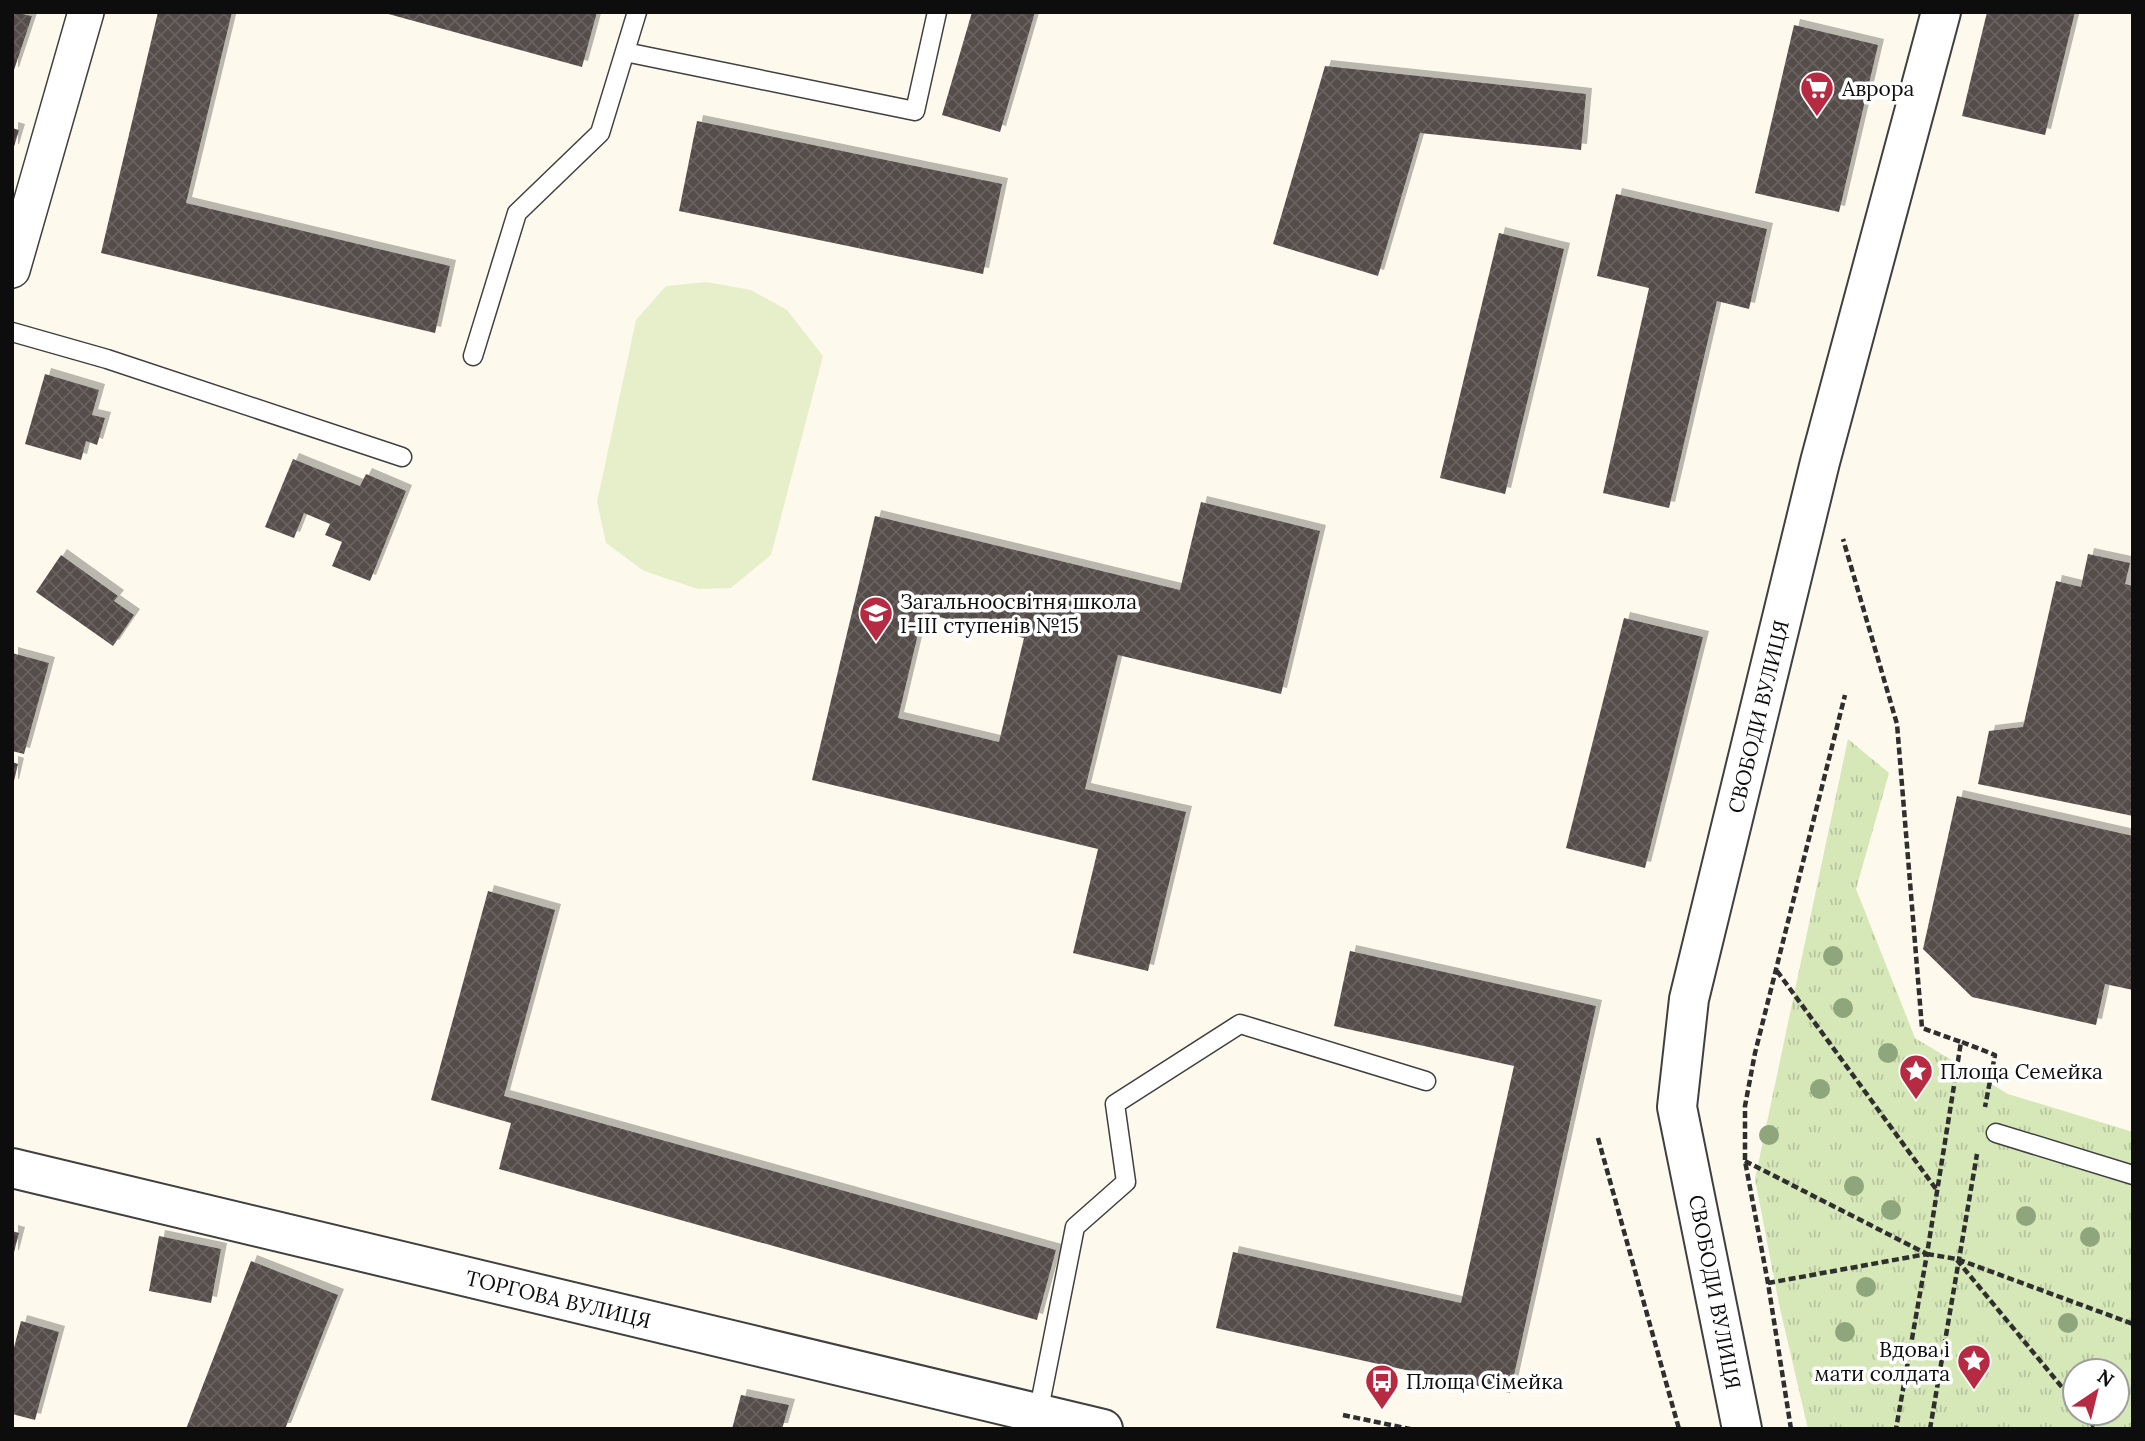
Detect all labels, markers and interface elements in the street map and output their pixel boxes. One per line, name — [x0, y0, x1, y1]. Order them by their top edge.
supermarket icon: Аврора — [1798, 69, 1836, 118]
place label: Аврора — [1841, 75, 1914, 102]
place label: Загальноосвітня школа І-ІІІ ступенів №15 — [900, 588, 1137, 639]
school or university icon: Загальноосвітня школа І-ІІІ ступенів №15 — [857, 594, 895, 643]
street label: СВОБОДИ ВУЛИЦЯ — [1721, 617, 1794, 816]
place icon: Площа Семейка — [1897, 1052, 1935, 1101]
place label: Площа Семейка — [1940, 1058, 2103, 1085]
street label: СВОБОДИ ВУЛИЦЯ — [1683, 1192, 1747, 1392]
street label: ТОРГОВА ВУЛИЦЯ — [463, 1264, 654, 1334]
place label: Вдова і мати солдата — [1814, 1336, 1950, 1387]
place icon: Вдова і мати солдата — [1955, 1342, 1993, 1391]
north arrow — [2061, 1357, 2131, 1427]
bus stop icon: Площа Сімейка — [1363, 1362, 1401, 1411]
text: N — [2093, 1364, 2119, 1392]
place label: Площа Сімейка — [1406, 1368, 1564, 1395]

